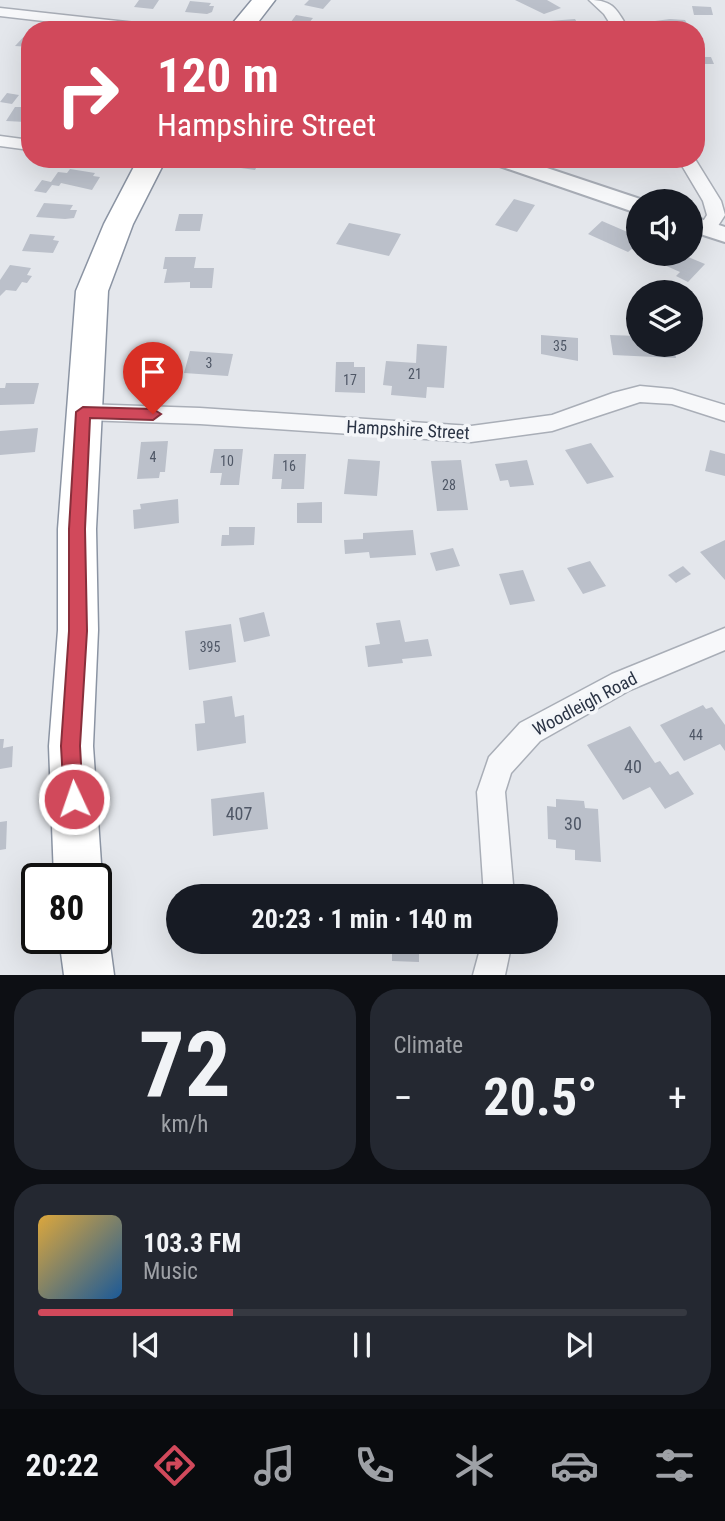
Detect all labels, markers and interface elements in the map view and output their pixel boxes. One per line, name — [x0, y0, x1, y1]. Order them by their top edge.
text: 120 m — [157, 47, 279, 104]
icon: right — [42, 49, 133, 140]
text: Hampshire Street — [157, 106, 376, 144]
map controls — [626, 189, 703, 357]
button: sound — [626, 189, 703, 266]
button: layers — [626, 280, 703, 357]
house number: 35 — [553, 338, 567, 354]
pin — [123, 342, 183, 414]
icon: arrive — [134, 353, 172, 391]
house number: 3 — [206, 355, 212, 371]
house number: 21 — [408, 366, 422, 382]
house number: 17 — [343, 372, 357, 388]
street label: Hampshire Street — [346, 416, 470, 443]
house number: 4 — [150, 449, 157, 465]
house number: 10 — [220, 453, 234, 469]
house number: 16 — [282, 458, 296, 474]
house number: 28 — [442, 477, 456, 493]
house number: 395 — [200, 639, 220, 655]
street label: Woodleigh Road — [529, 667, 640, 740]
house number: 44 — [689, 727, 703, 743]
house number: 40 — [624, 756, 642, 777]
position arrow — [37, 762, 111, 836]
house number: 407 — [226, 803, 252, 824]
house number: 30 — [564, 813, 582, 834]
speed limit sign: 80 — [21, 863, 112, 954]
text: 20:23 · 1 min · 140 m — [252, 904, 472, 934]
text: 72 — [139, 1012, 231, 1118]
text: Climate — [394, 1032, 463, 1059]
text: 20.5° — [483, 1067, 597, 1128]
text: − — [394, 1076, 413, 1120]
text: + — [668, 1076, 687, 1120]
text: km/h — [161, 1111, 208, 1138]
text: 103.3 FM — [143, 1228, 241, 1258]
text: Music — [143, 1258, 198, 1285]
icon: previous — [127, 1326, 165, 1364]
icon: pause — [343, 1326, 381, 1364]
icon: next — [560, 1326, 598, 1364]
icon: directions — [150, 1441, 199, 1490]
icon: music — [250, 1441, 299, 1490]
icon: phone — [350, 1441, 399, 1490]
icon: climate — [450, 1441, 499, 1490]
icon: car — [550, 1441, 599, 1490]
icon: filters — [650, 1441, 699, 1490]
text: 20:22 — [26, 1446, 99, 1484]

